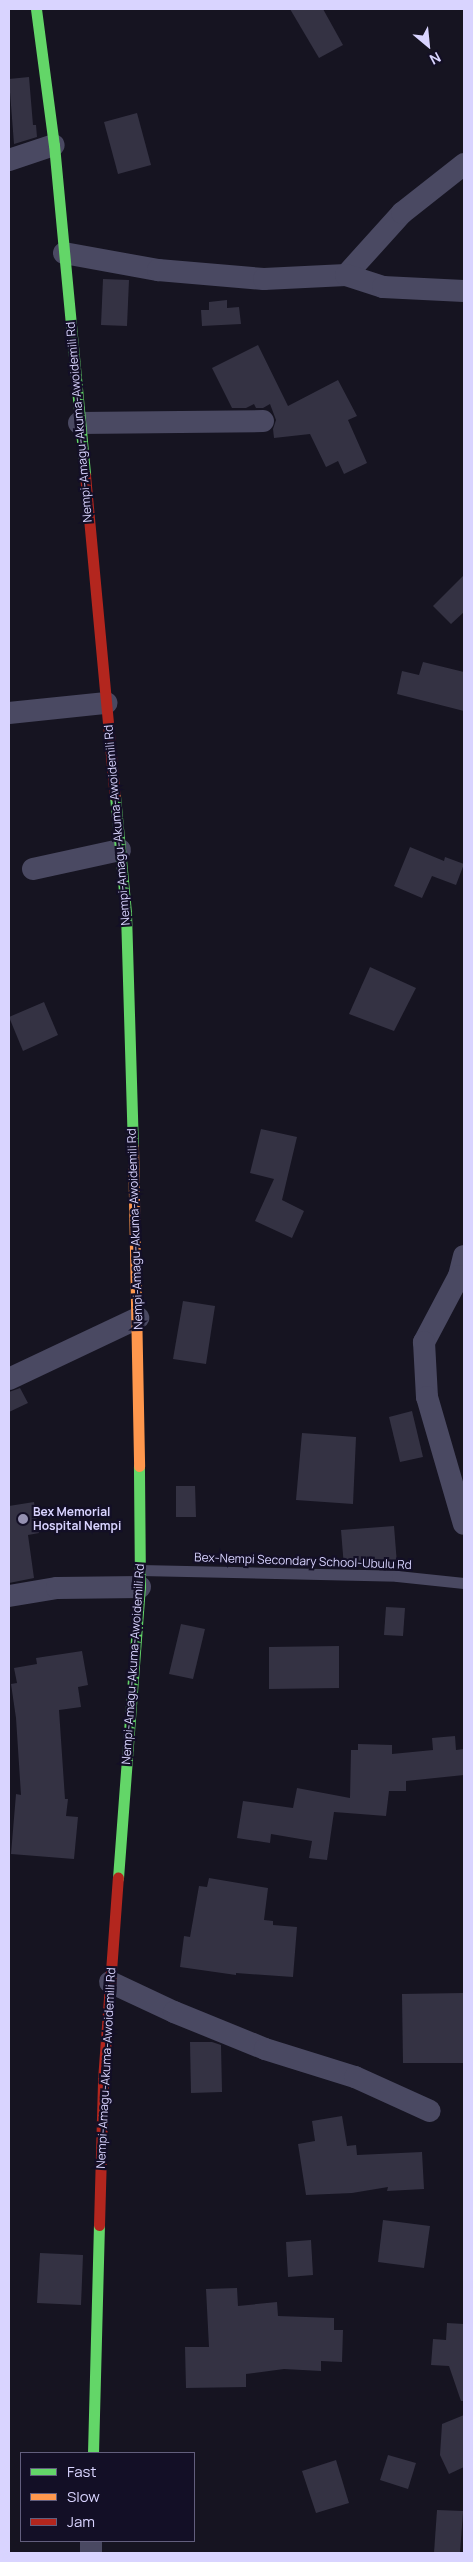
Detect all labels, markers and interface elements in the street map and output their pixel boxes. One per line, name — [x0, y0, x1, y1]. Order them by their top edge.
north arrow — [403, 20, 453, 70]
text: N — [426, 48, 444, 69]
street label: Nempi-Amagu-Akuma-Awoidemili Rd — [63, 321, 95, 523]
street label: Nempi-Amagu-Akuma-Awoidemili Rd — [101, 724, 133, 926]
street label: Nempi-Amagu-Akuma-Awoidemili Rd — [124, 1128, 146, 1330]
place label: Bex Memorial Hospital Nempi — [33, 1505, 121, 1533]
marker: Bex Memorial Hospital Nempi — [17, 1513, 29, 1525]
street label: Bex-Nempi Secondary School-Ubulu Rd — [194, 1550, 412, 1572]
street label: Nempi-Amagu-Akuma-Awoidemili Rd — [119, 1563, 147, 1765]
street label: Nempi-Amagu-Akuma-Awoidemili Rd — [94, 1967, 118, 2169]
legend — [20, 2452, 195, 2542]
text: Fast — [67, 2461, 96, 2482]
text: Slow — [67, 2486, 100, 2507]
text: Jam — [67, 2511, 95, 2532]

